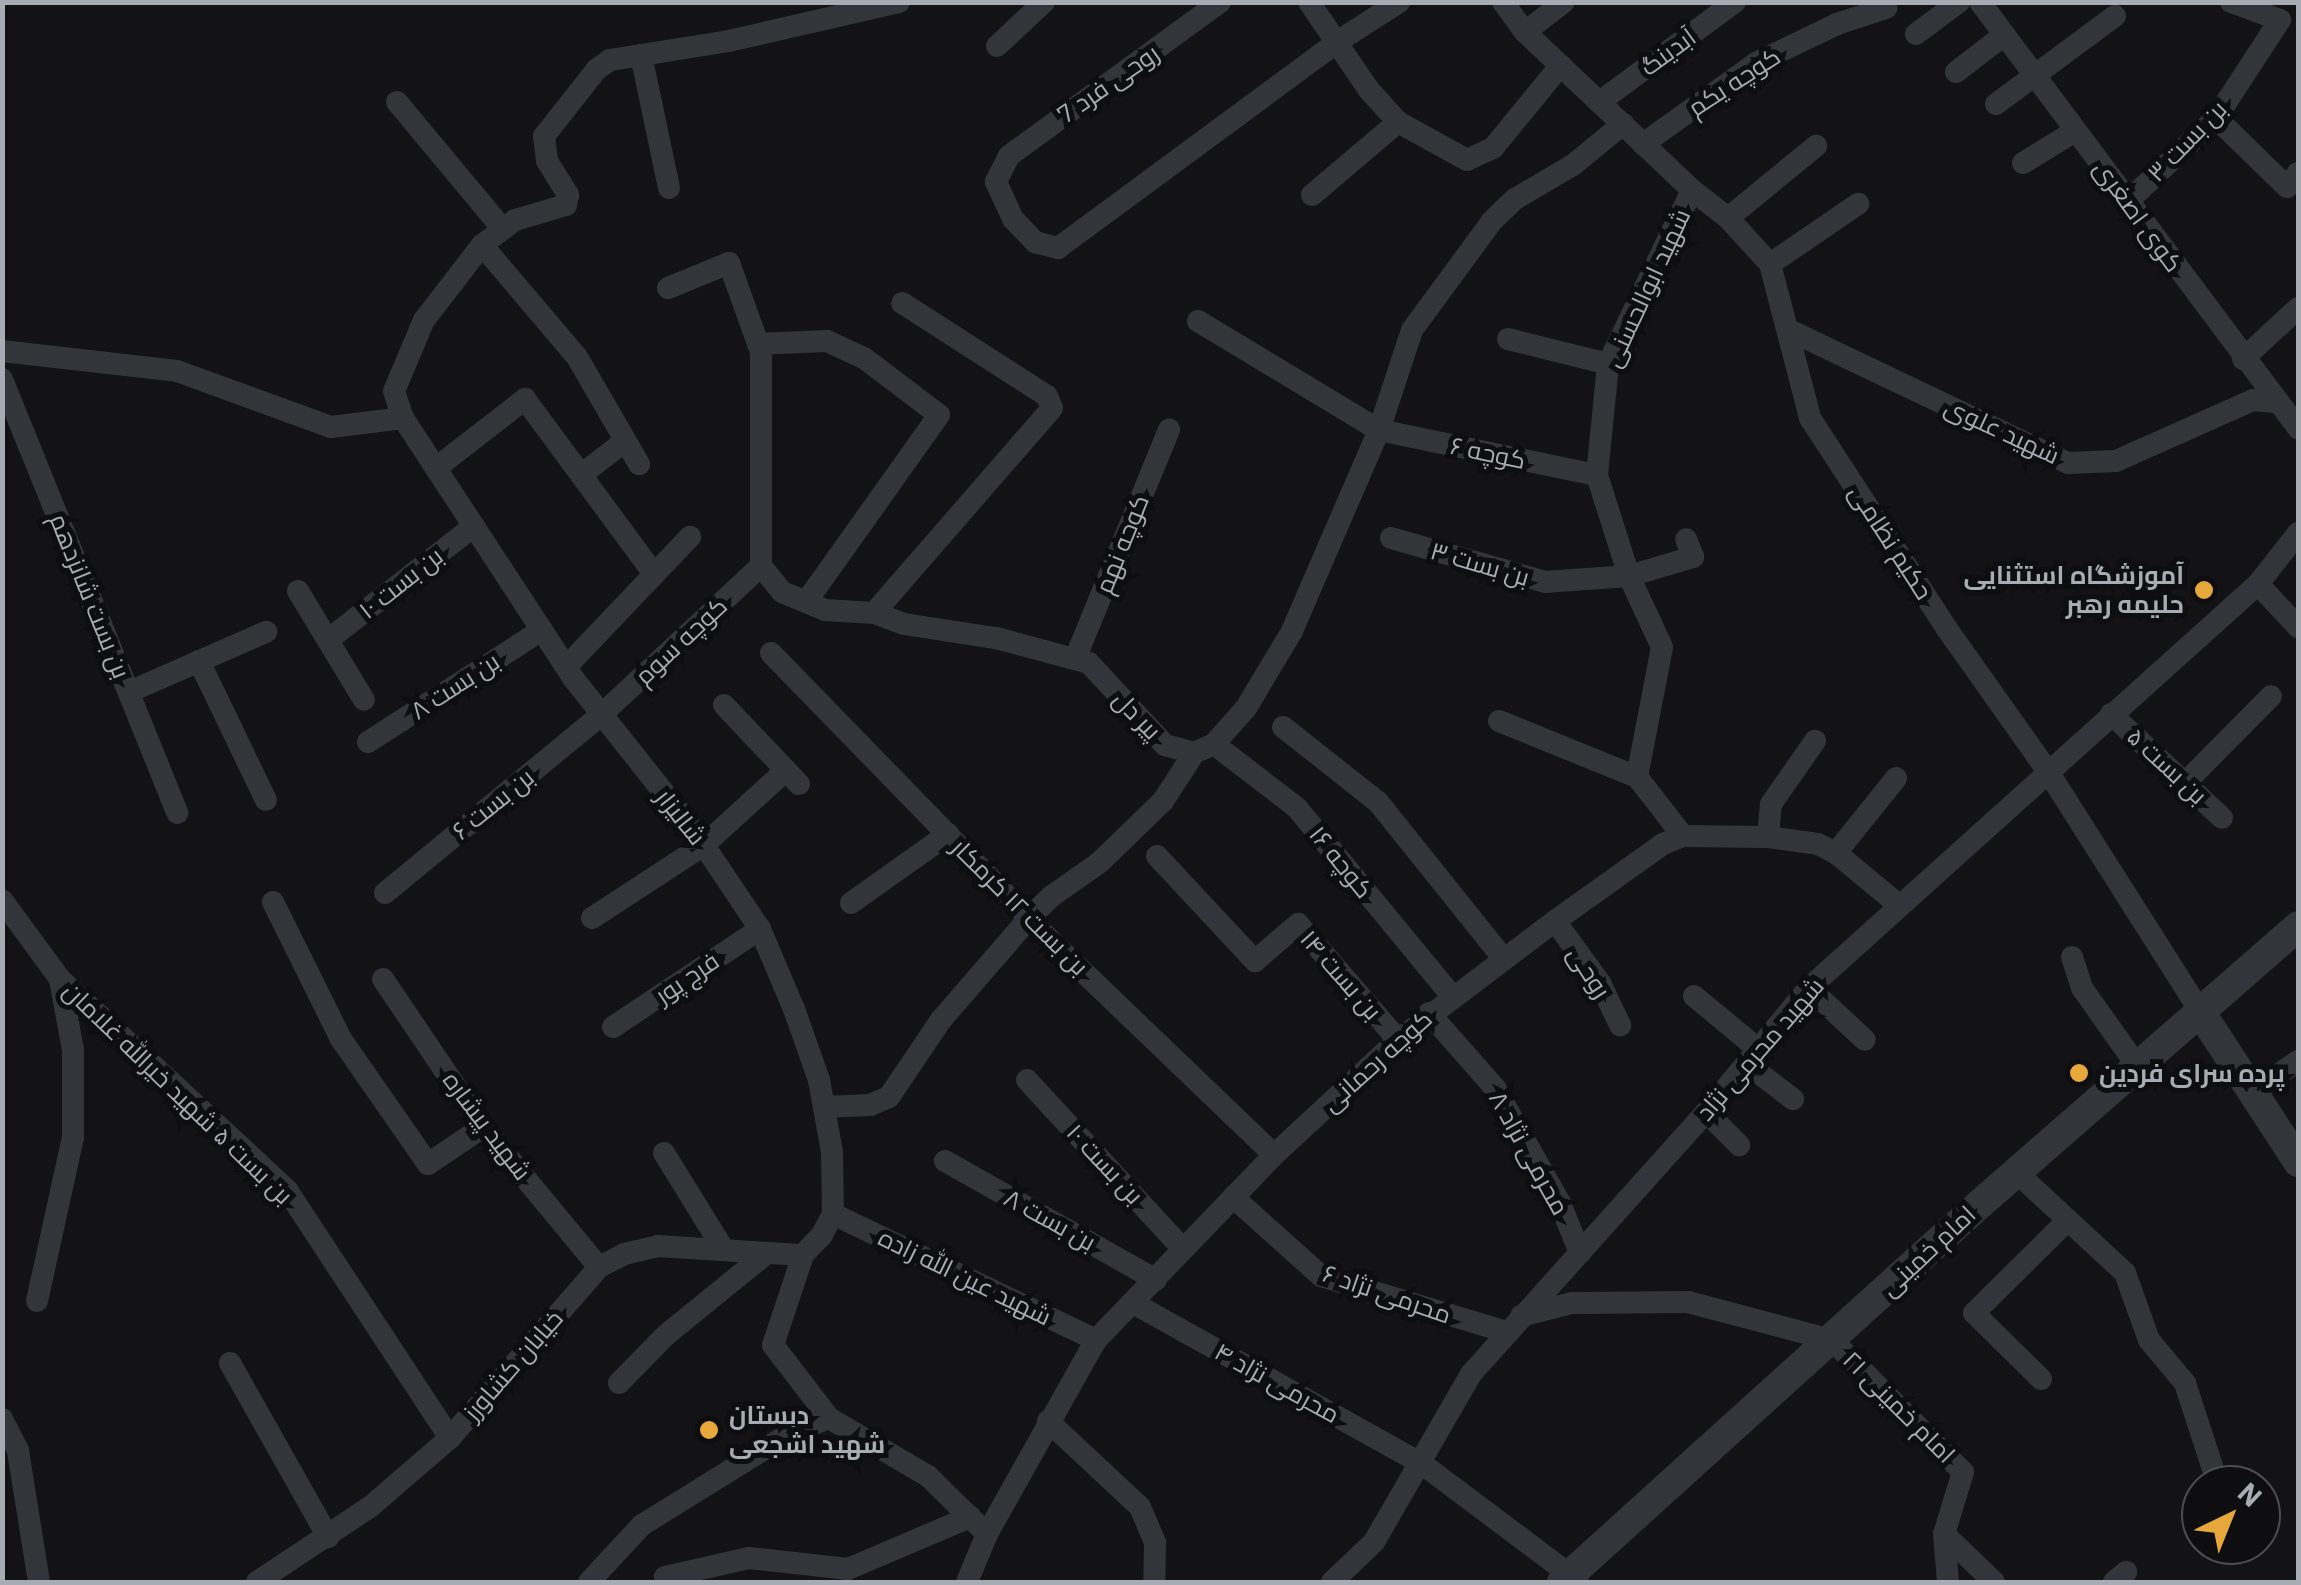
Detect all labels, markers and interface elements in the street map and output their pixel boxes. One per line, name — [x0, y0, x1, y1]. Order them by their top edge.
street label: آبدینگ — [1634, 22, 1702, 82]
street label: روحی فرد 7 — [1051, 38, 1165, 130]
street label: کوچه یکم — [1682, 41, 1786, 123]
street label: بن بست ۳ — [2141, 94, 2233, 188]
street label: کوی اصغری — [2087, 154, 2189, 278]
street label: شهید ابوالحسنی — [1597, 204, 1697, 372]
street label: شهید علوی — [1940, 391, 2064, 471]
street label: کوچه ۶ — [1448, 430, 1528, 476]
street label: حکیم نظامی — [1843, 479, 1939, 605]
street label: کوچه نهم — [1089, 490, 1155, 598]
street label: بن بست شانزدهم — [43, 509, 137, 683]
street label: بن بست ۳ — [1427, 536, 1533, 592]
street label: بن بست ۱۰ — [353, 541, 449, 625]
place label: آموزشگاه استثنایی حلیمه رهبر — [1963, 561, 2184, 620]
marker: آموزشگاه استثنایی حلیمه رهبر — [2193, 579, 2215, 601]
street label: کوچه سوم — [629, 591, 733, 691]
street label: بن بست ۸ — [405, 646, 505, 726]
street label: پیر دل — [1107, 684, 1167, 746]
street label: بن بست ۵ — [2121, 722, 2213, 810]
street label: بن بست ۶ — [446, 762, 540, 846]
street label: شالیزار — [650, 783, 712, 851]
street label: کوچه ۱۶ — [1303, 820, 1379, 904]
street label: بن بست ۱۲ کرمکار — [945, 832, 1095, 982]
street label: بن بست ۱۴ — [1294, 924, 1388, 1026]
street label: روحی — [1561, 940, 1617, 1004]
street label: فرج پور — [649, 946, 725, 1010]
street label: شهید محرمی نژاد — [1690, 971, 1830, 1127]
street label: بن بست ۵ شهید خیرالله غلامان — [57, 975, 299, 1211]
street label: کوچه رحمانی — [1316, 1004, 1438, 1118]
place label: پرده سرای فردین — [2099, 1058, 2285, 1088]
marker: پرده سرای فردین — [2068, 1062, 2090, 1084]
street label: شهید پیشاره — [437, 1066, 537, 1186]
street label: محرمی نژاد ۸ — [1483, 1086, 1575, 1220]
street label: بن بست ۱۰ — [1060, 1118, 1150, 1210]
street label: بن بست ۸ — [999, 1183, 1101, 1257]
street label: امام خمینی — [1874, 1199, 1982, 1303]
street label: شهید عین الله زاده — [874, 1222, 1056, 1332]
street label: محرمی نژاد ۶ — [1319, 1258, 1455, 1330]
street label: خیابان کشاورز — [457, 1304, 569, 1426]
street label: محرمی نژاد ۴ — [1209, 1336, 1345, 1430]
street label: امام خمینی ۲۱ — [1837, 1345, 1961, 1469]
place label: دبستان شهید اشجعی — [729, 1401, 885, 1460]
marker: دبستان شهید اشجعی — [698, 1419, 720, 1441]
north arrow — [2181, 1465, 2281, 1565]
text: N — [2230, 1474, 2270, 1515]

